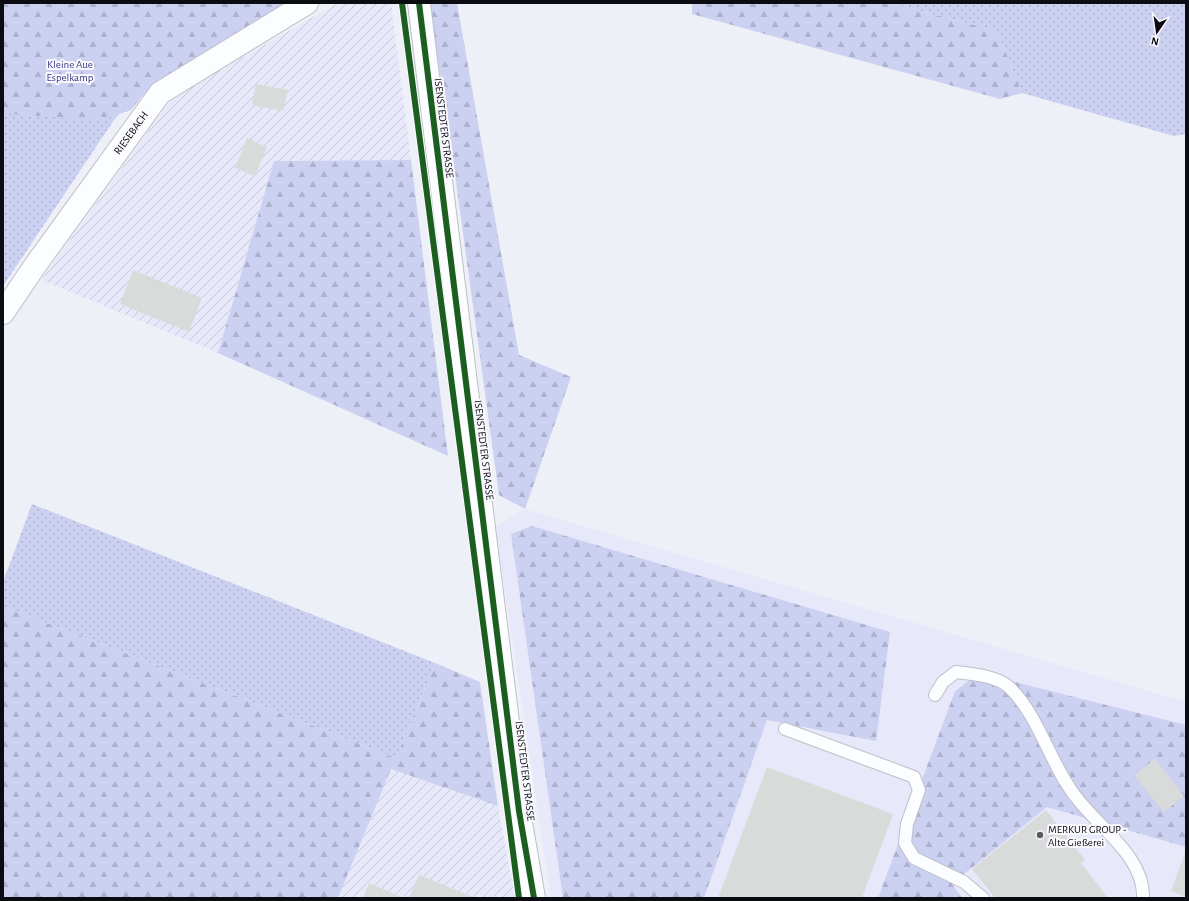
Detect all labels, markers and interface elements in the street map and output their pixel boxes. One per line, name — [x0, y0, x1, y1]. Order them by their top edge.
north arrow — [1137, 12, 1177, 52]
text: N — [1150, 35, 1160, 47]
park label: Kleine Aue Espelkamp — [47, 59, 94, 83]
street label: ISENSTEDTER STRASSE — [432, 77, 456, 179]
street label: RIESEBACH — [112, 109, 150, 157]
street label: ISENSTEDTER STRASSE — [472, 399, 496, 501]
street label: ISENSTEDTER STRASSE — [513, 720, 537, 822]
place label: MERKUR GROUP - Alte Gießerei — [1048, 824, 1127, 848]
marker: MERKUR GROUP - Alte Gießerei — [1035, 830, 1045, 840]

